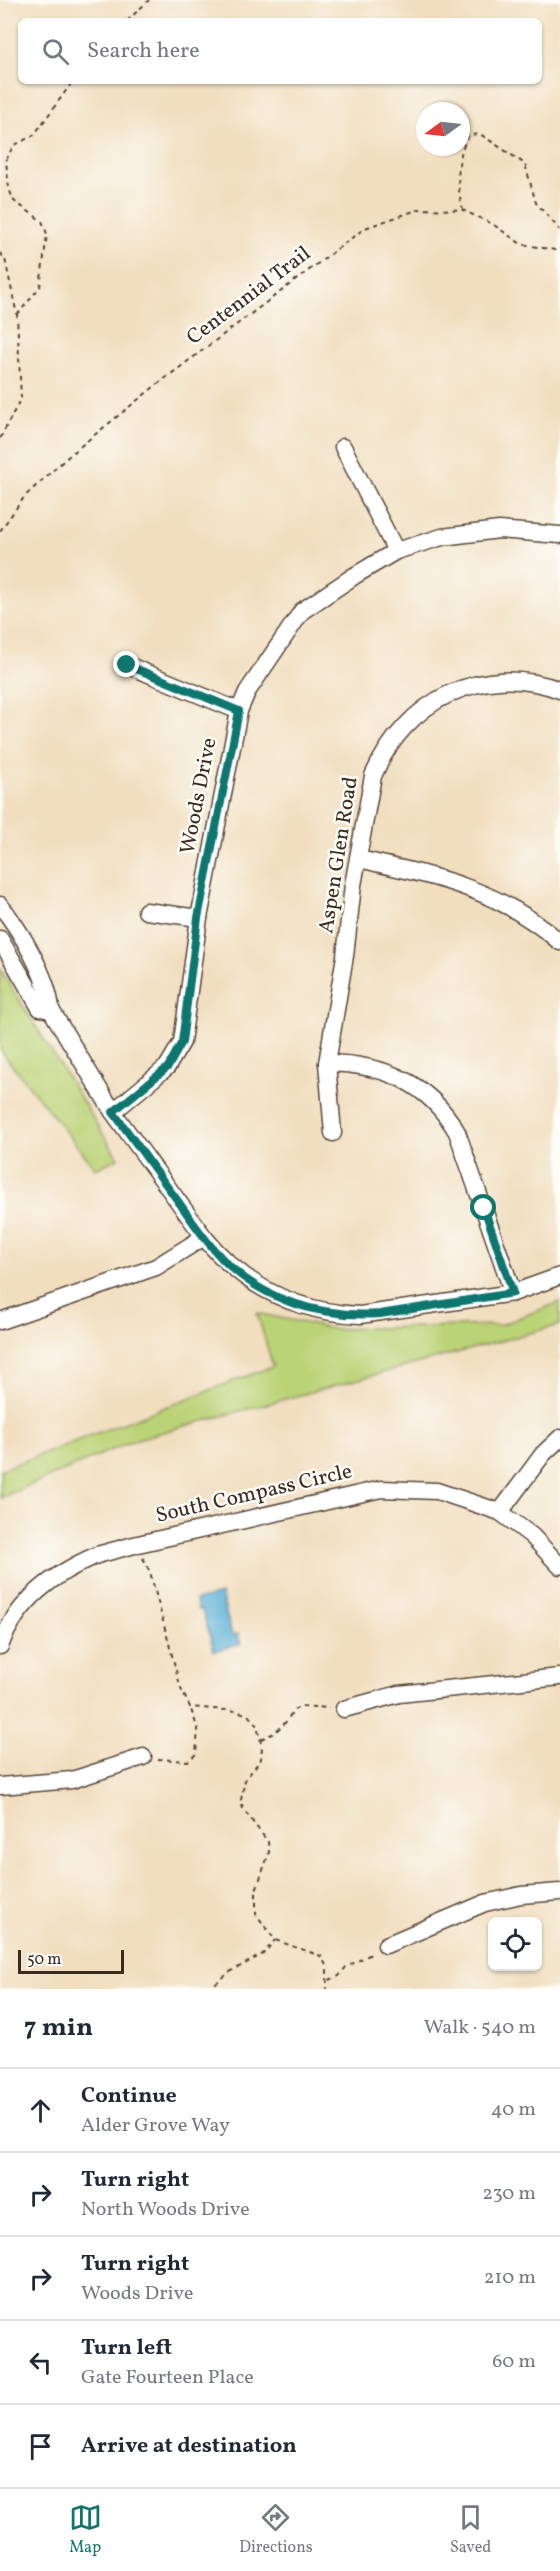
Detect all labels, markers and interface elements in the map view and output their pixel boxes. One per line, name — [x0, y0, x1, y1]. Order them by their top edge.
search box — [18, 18, 542, 84]
icon: search — [39, 35, 72, 68]
text: Search here — [87, 36, 200, 67]
north arrow — [416, 102, 470, 156]
street label: Centennial Trail — [181, 240, 317, 352]
route end — [113, 651, 139, 677]
street label: Woods Drive — [174, 735, 225, 857]
street label: Aspen Glen Road — [312, 775, 366, 935]
route start — [470, 1194, 496, 1220]
street label: South Compass Circle — [153, 1457, 355, 1531]
map controls — [488, 1917, 542, 1971]
button: locate — [488, 1917, 542, 1971]
scale bar — [18, 1947, 124, 1974]
text: 50 m — [27, 1949, 61, 1971]
text: 7 min — [24, 2010, 93, 2046]
text: Walk · 540 m — [424, 2014, 536, 2042]
text: Continue — [81, 2081, 177, 2112]
icon: ahead — [24, 2094, 57, 2127]
text: 40 m — [491, 2096, 536, 2124]
text: Alder Grove Way — [81, 2112, 230, 2140]
text: Turn right — [81, 2165, 189, 2196]
icon: right — [24, 2178, 57, 2211]
text: 230 m — [482, 2180, 536, 2208]
text: North Woods Drive — [81, 2196, 250, 2224]
text: Turn right — [81, 2249, 189, 2280]
icon: right — [24, 2262, 57, 2295]
text: 210 m — [484, 2264, 536, 2292]
text: Woods Drive — [81, 2280, 193, 2308]
text: Turn left — [81, 2333, 172, 2364]
icon: left — [24, 2346, 57, 2379]
text: 60 m — [492, 2348, 536, 2376]
text: Gate Fourteen Place — [81, 2364, 254, 2392]
icon: arrive — [24, 2430, 57, 2463]
text: Arrive at destination — [81, 2431, 297, 2462]
tab: Map — [69, 2501, 102, 2559]
tab: Directions — [239, 2501, 313, 2559]
tab: Saved — [450, 2501, 491, 2559]

